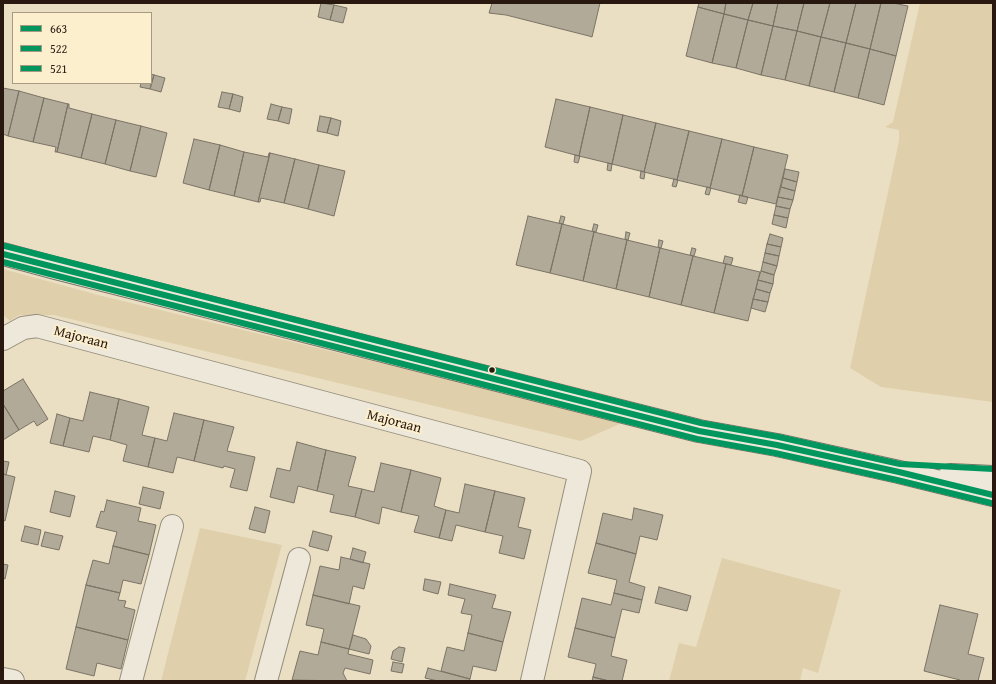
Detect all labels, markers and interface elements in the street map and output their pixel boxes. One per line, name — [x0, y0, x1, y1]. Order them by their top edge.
legend — [12, 12, 152, 84]
text: 663 — [50, 20, 67, 37]
text: 522 — [50, 40, 67, 57]
text: 521 — [50, 60, 67, 77]
street label: Majoraan — [52, 323, 110, 353]
unlabelled marker — [487, 365, 497, 375]
street label: Majoraan — [365, 407, 423, 437]

